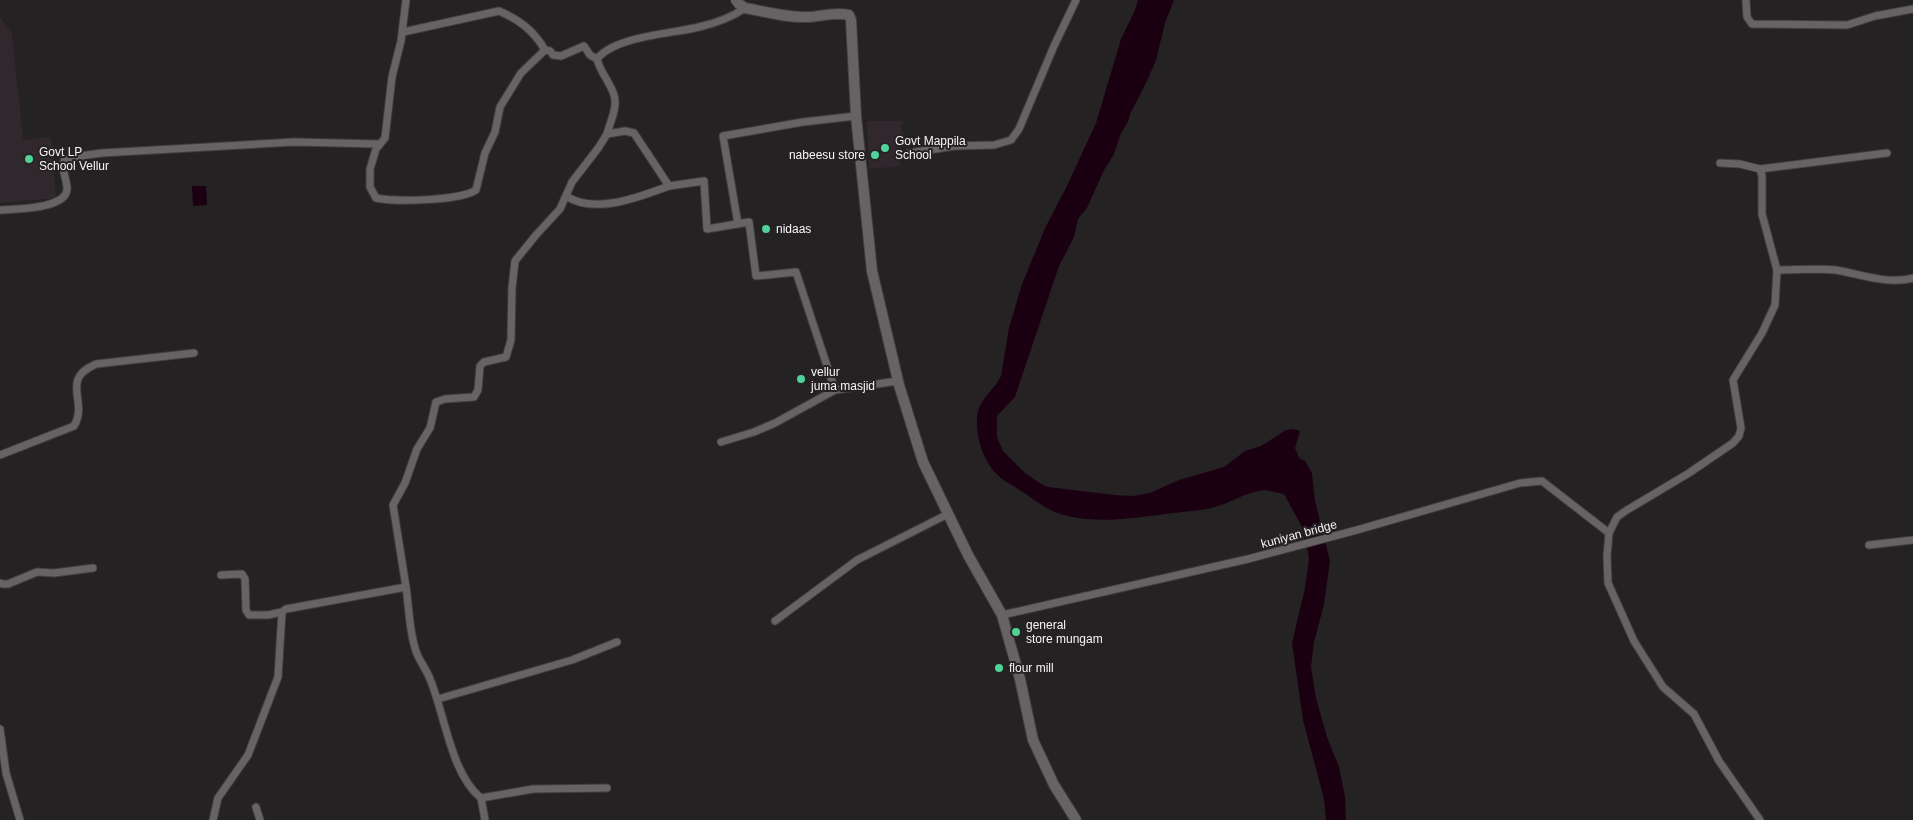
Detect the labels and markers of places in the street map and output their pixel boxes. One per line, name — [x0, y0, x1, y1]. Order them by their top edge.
place label: Govt Mappila School — [895, 134, 966, 162]
marker: Govt Mappila School — [879, 142, 891, 154]
place label: Govt LP School Vellur — [39, 145, 109, 173]
place label: nabeesu store — [789, 148, 865, 162]
marker: nabeesu store — [869, 149, 881, 161]
marker: Govt LP School Vellur — [23, 153, 35, 165]
place label: nidaas — [776, 222, 811, 236]
marker: nidaas — [760, 223, 772, 235]
place label: vellur juma masjid — [810, 365, 875, 393]
marker: vellur juma masjid — [795, 373, 807, 385]
place label: general store mungam — [1026, 618, 1103, 646]
marker: general store mungam — [1010, 626, 1022, 638]
place label: flour mill — [1009, 661, 1054, 675]
marker: flour mill — [993, 662, 1005, 674]

